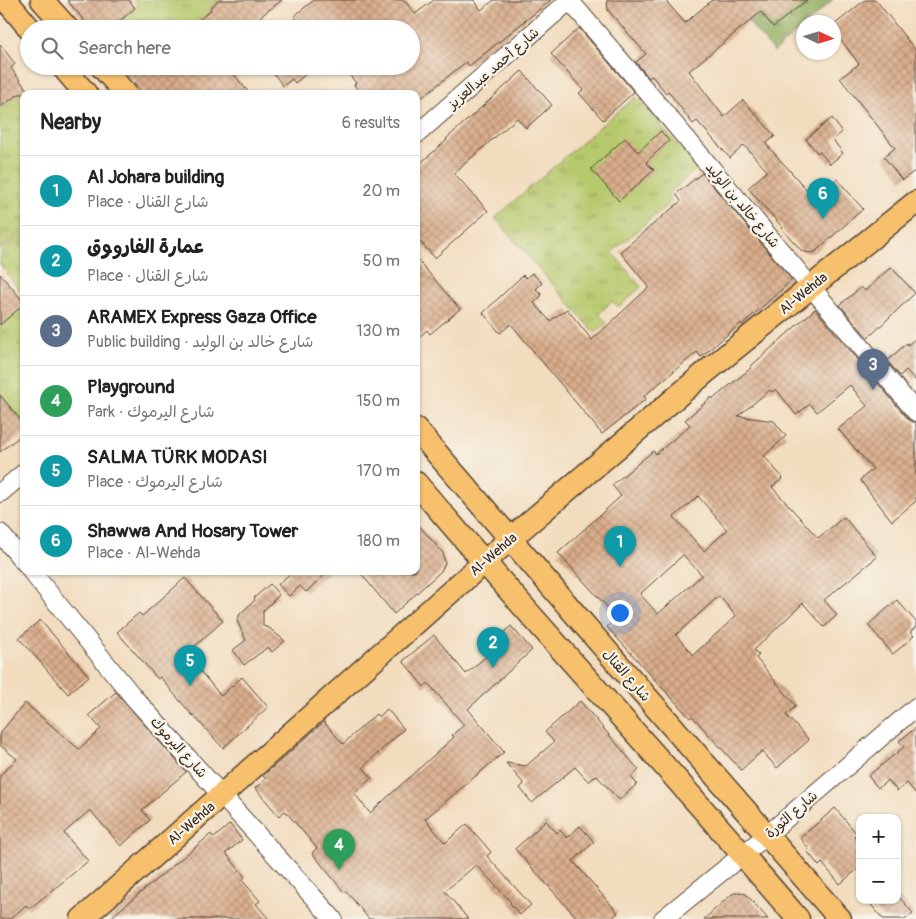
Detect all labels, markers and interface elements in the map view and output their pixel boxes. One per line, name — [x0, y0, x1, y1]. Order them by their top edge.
north arrow — [796, 15, 841, 60]
search box — [20, 20, 420, 75]
street label: شارع أحمد عبدالعزيز — [443, 24, 543, 114]
icon: search — [38, 34, 66, 62]
text: Search here — [78, 36, 171, 60]
text: Nearby — [40, 109, 101, 136]
text: 6 results — [342, 113, 400, 133]
street label: شارع خالد بن الوليد — [701, 159, 783, 252]
text: Al Johara building — [87, 165, 224, 189]
pin: 6 — [807, 178, 839, 219]
text: 1 — [53, 181, 59, 201]
text: 20 m — [362, 181, 400, 201]
text: Place · شارع القنال — [87, 192, 209, 212]
text: عمارة الفارووق — [87, 235, 205, 259]
text: 2 — [52, 251, 60, 271]
text: 50 m — [363, 251, 400, 271]
text: Place · شارع القنال — [87, 266, 209, 286]
street label: Al-Wehda — [776, 269, 831, 318]
text: ARAMEX Express Gaza Office — [87, 305, 317, 329]
text: 3 — [52, 321, 60, 341]
text: 130 m — [356, 321, 400, 341]
text: Public building · شارع خالد بن الوليد — [87, 332, 313, 352]
pin: 3 — [857, 349, 889, 390]
text: Playground — [87, 375, 175, 399]
text: 4 — [51, 391, 61, 411]
text: 150 m — [356, 391, 400, 411]
text: Park · شارع اليرموك — [87, 402, 215, 422]
text: SALMA TÜRK MODASI — [87, 445, 268, 469]
text: 5 — [52, 461, 60, 481]
text: 170 m — [357, 461, 400, 481]
text: Place · شارع اليرموك — [87, 472, 223, 492]
text: Shawwa And Hosary Tower — [87, 519, 298, 543]
pin: 1 — [604, 526, 636, 567]
street label: Al-Wehda — [466, 529, 520, 580]
text: 6 — [51, 531, 61, 551]
text: 180 m — [357, 531, 400, 551]
text: Place · Al-Wehda — [87, 543, 201, 563]
your location — [607, 600, 633, 626]
pin: 2 — [477, 627, 509, 668]
pin: 5 — [174, 645, 206, 686]
street label: شارع القنال — [598, 646, 654, 706]
street label: شارع اليرموك — [146, 713, 211, 782]
street label: شارع الثورة — [762, 787, 822, 842]
street label: Al-Wehda — [164, 798, 218, 849]
map controls — [856, 814, 901, 904]
button: + — [856, 814, 901, 859]
pin: 4 — [323, 829, 355, 870]
button: − — [856, 859, 901, 904]

